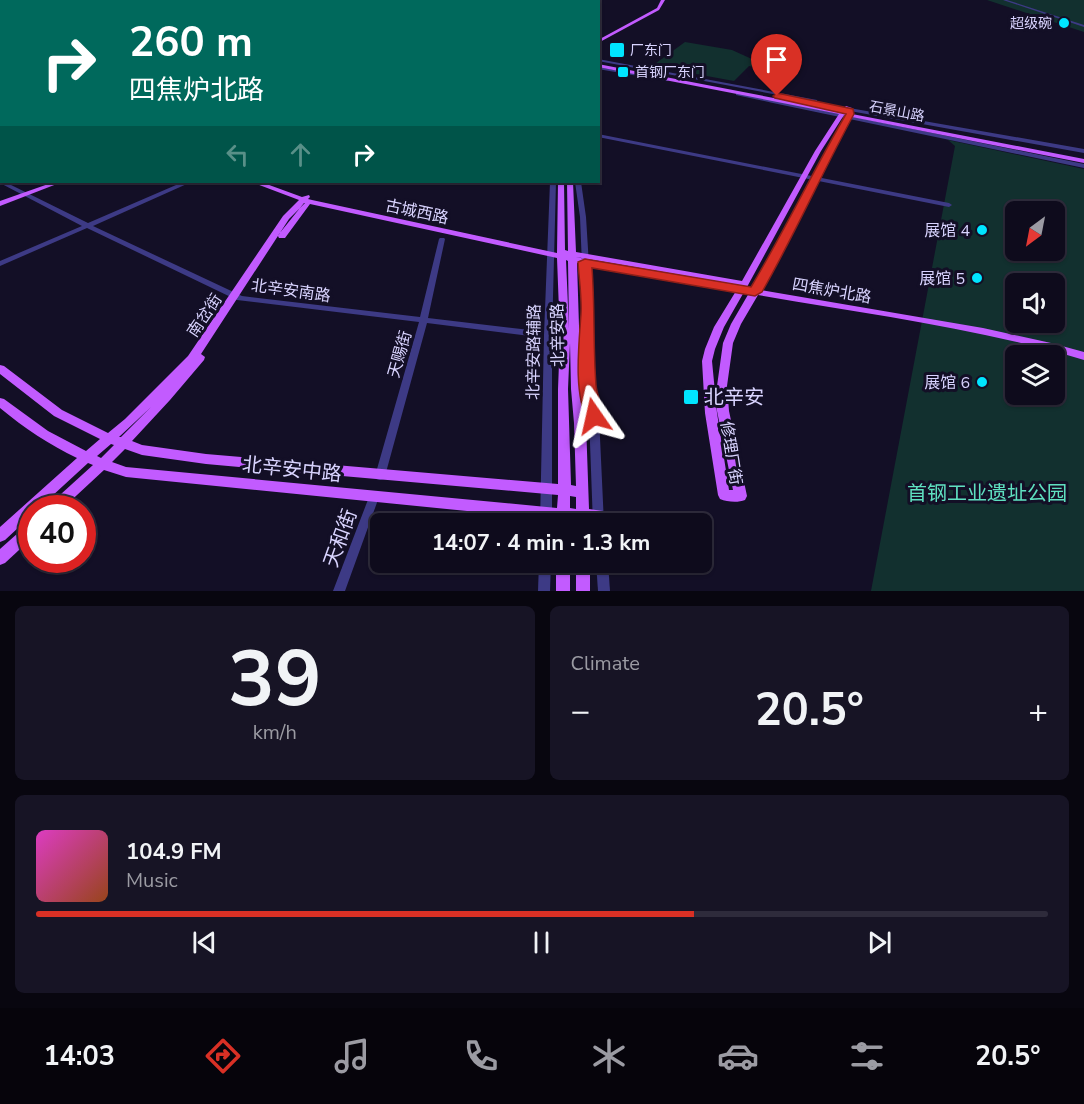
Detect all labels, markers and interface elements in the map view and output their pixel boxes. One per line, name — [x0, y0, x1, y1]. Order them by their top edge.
text: 260 m — [129, 14, 253, 71]
place label: 超级碗 — [1010, 14, 1052, 33]
marker: 超级碗 — [1057, 16, 1071, 30]
icon: right — [30, 24, 108, 102]
pin — [751, 34, 802, 96]
marker: 厂东门 — [608, 41, 626, 59]
place label: 厂东门 — [630, 41, 672, 60]
icon: arrive — [760, 43, 793, 76]
place label: 首钢厂东门 — [635, 63, 705, 82]
marker: 首钢厂东门 — [616, 65, 630, 79]
text: 四焦炉北路 — [129, 72, 264, 109]
street label: 石景山路 — [868, 97, 926, 126]
icon: left — [221, 138, 254, 171]
icon: ahead — [284, 138, 317, 171]
icon: right — [347, 138, 380, 171]
street label: 古城西路 — [383, 195, 450, 229]
north arrow — [1005, 201, 1065, 261]
map controls — [1005, 201, 1065, 405]
place label: 展馆 4 — [924, 220, 970, 242]
marker: 展馆 4 — [975, 223, 989, 237]
place label: 展馆 5 — [919, 268, 965, 290]
marker: 展馆 5 — [970, 271, 984, 285]
street label: 四焦炉北路 — [791, 273, 873, 309]
button: sound — [1005, 273, 1065, 333]
street label: 北辛安南路 — [250, 275, 332, 307]
street label: 南岔街 — [182, 290, 227, 342]
street label: 北辛安路 — [546, 303, 570, 367]
street label: 北辛安路辅路 — [522, 304, 546, 400]
street label: 天赐街 — [383, 328, 417, 380]
button: layers — [1005, 345, 1065, 405]
place label: 展馆 6 — [924, 372, 970, 394]
marker: 展馆 6 — [975, 375, 989, 389]
position arrow — [562, 384, 626, 448]
place label: 北辛安 — [704, 384, 764, 411]
marker: 北辛安 — [682, 388, 700, 406]
street label: 修理厂街 — [715, 420, 747, 486]
street label: 北辛安中路 — [241, 451, 343, 488]
park label: 首钢工业遗址公园 — [907, 480, 1067, 507]
speed limit sign: 40 — [18, 495, 96, 573]
street label: 天和街 — [318, 505, 363, 571]
text: 14:07 · 4 min · 1.3 km — [432, 528, 650, 558]
text: 39 — [228, 626, 322, 733]
text: Climate — [571, 650, 640, 677]
text: 20.5° — [755, 680, 864, 741]
text: − — [571, 689, 590, 734]
text: + — [1028, 689, 1048, 734]
text: km/h — [253, 719, 297, 746]
text: 104.9 FM — [126, 837, 222, 867]
text: Music — [126, 867, 178, 894]
icon: previous — [188, 926, 221, 959]
icon: pause — [525, 926, 558, 959]
icon: next — [863, 926, 896, 959]
icon: directions — [202, 1035, 244, 1077]
icon: music — [331, 1035, 373, 1077]
icon: phone — [460, 1035, 502, 1077]
icon: climate — [588, 1035, 630, 1077]
icon: car — [717, 1035, 759, 1077]
icon: filters — [846, 1035, 888, 1077]
text: 14:03 — [43, 1038, 115, 1075]
text: 20.5° — [975, 1038, 1040, 1075]

